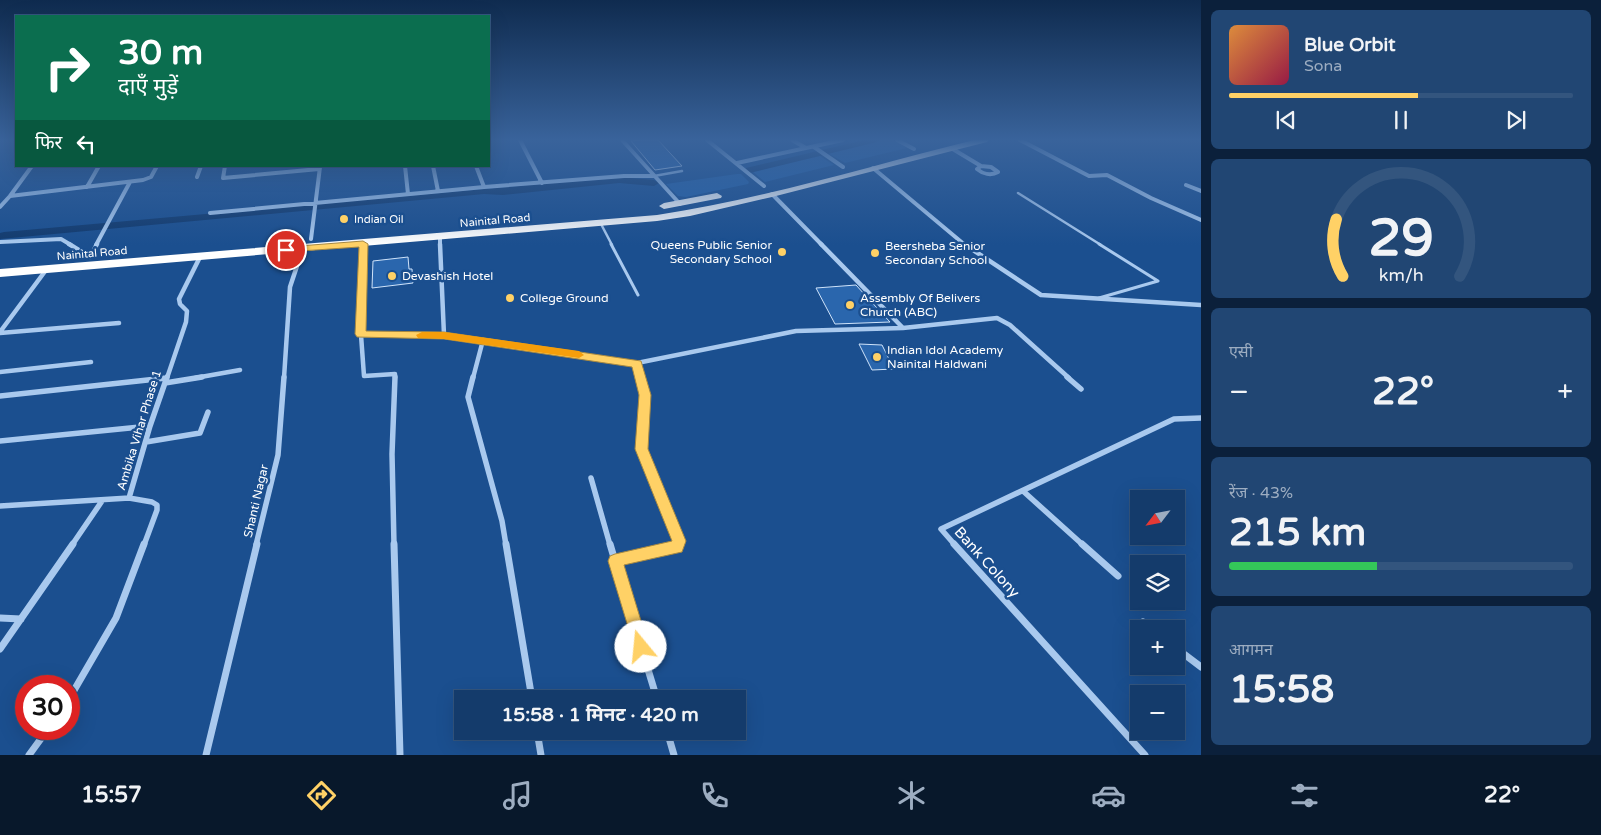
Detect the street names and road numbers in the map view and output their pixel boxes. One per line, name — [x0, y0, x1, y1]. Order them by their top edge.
street label: Nainital Road — [459, 211, 531, 230]
street label: Nainital Road — [56, 244, 128, 263]
street label: Ambika Vihar Phase 1 — [114, 368, 164, 492]
street label: Shanti Nagar — [241, 463, 271, 539]
street label: Bank Colony — [950, 523, 1024, 601]

